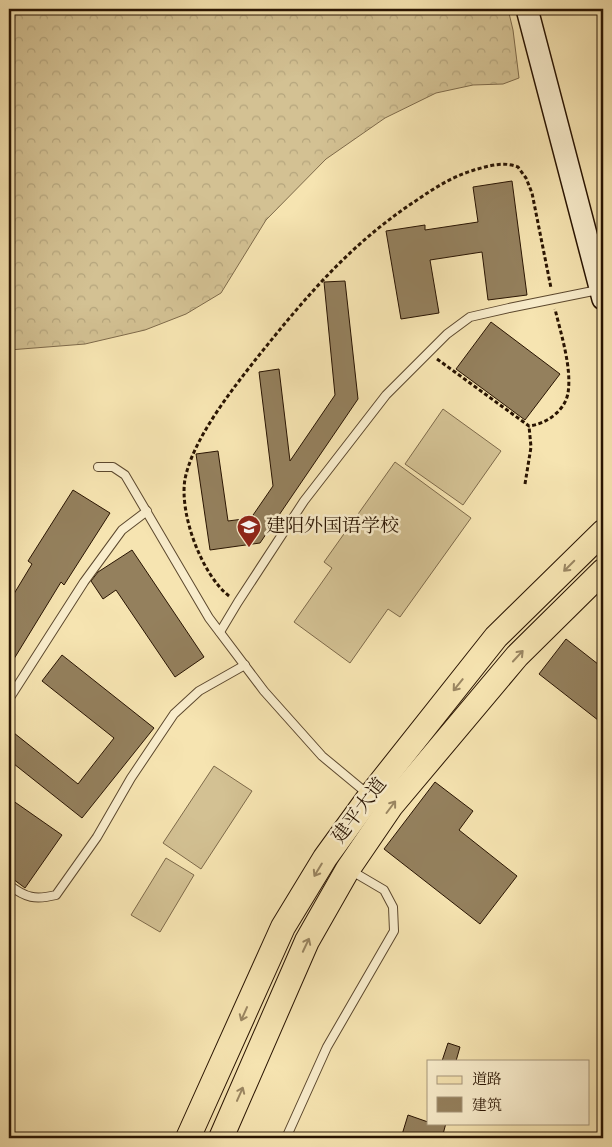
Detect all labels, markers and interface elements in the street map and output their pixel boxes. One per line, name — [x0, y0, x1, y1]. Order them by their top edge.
school or university icon: 建阳外国语学校 — [236, 514, 262, 548]
place label: 建阳外国语学校 — [266, 515, 399, 539]
one-way arrow — [562, 560, 575, 572]
one-way arrow — [512, 649, 524, 662]
one-way arrow — [453, 678, 464, 691]
street label: 建平大道 — [328, 773, 392, 849]
one-way arrow — [386, 800, 396, 814]
one-way arrow — [312, 862, 322, 876]
one-way arrow — [301, 938, 311, 953]
one-way arrow — [238, 1006, 248, 1021]
legend — [427, 1060, 590, 1124]
text: 道路 — [472, 1070, 502, 1089]
one-way arrow — [236, 1087, 246, 1102]
text: 建筑 — [472, 1096, 502, 1115]

